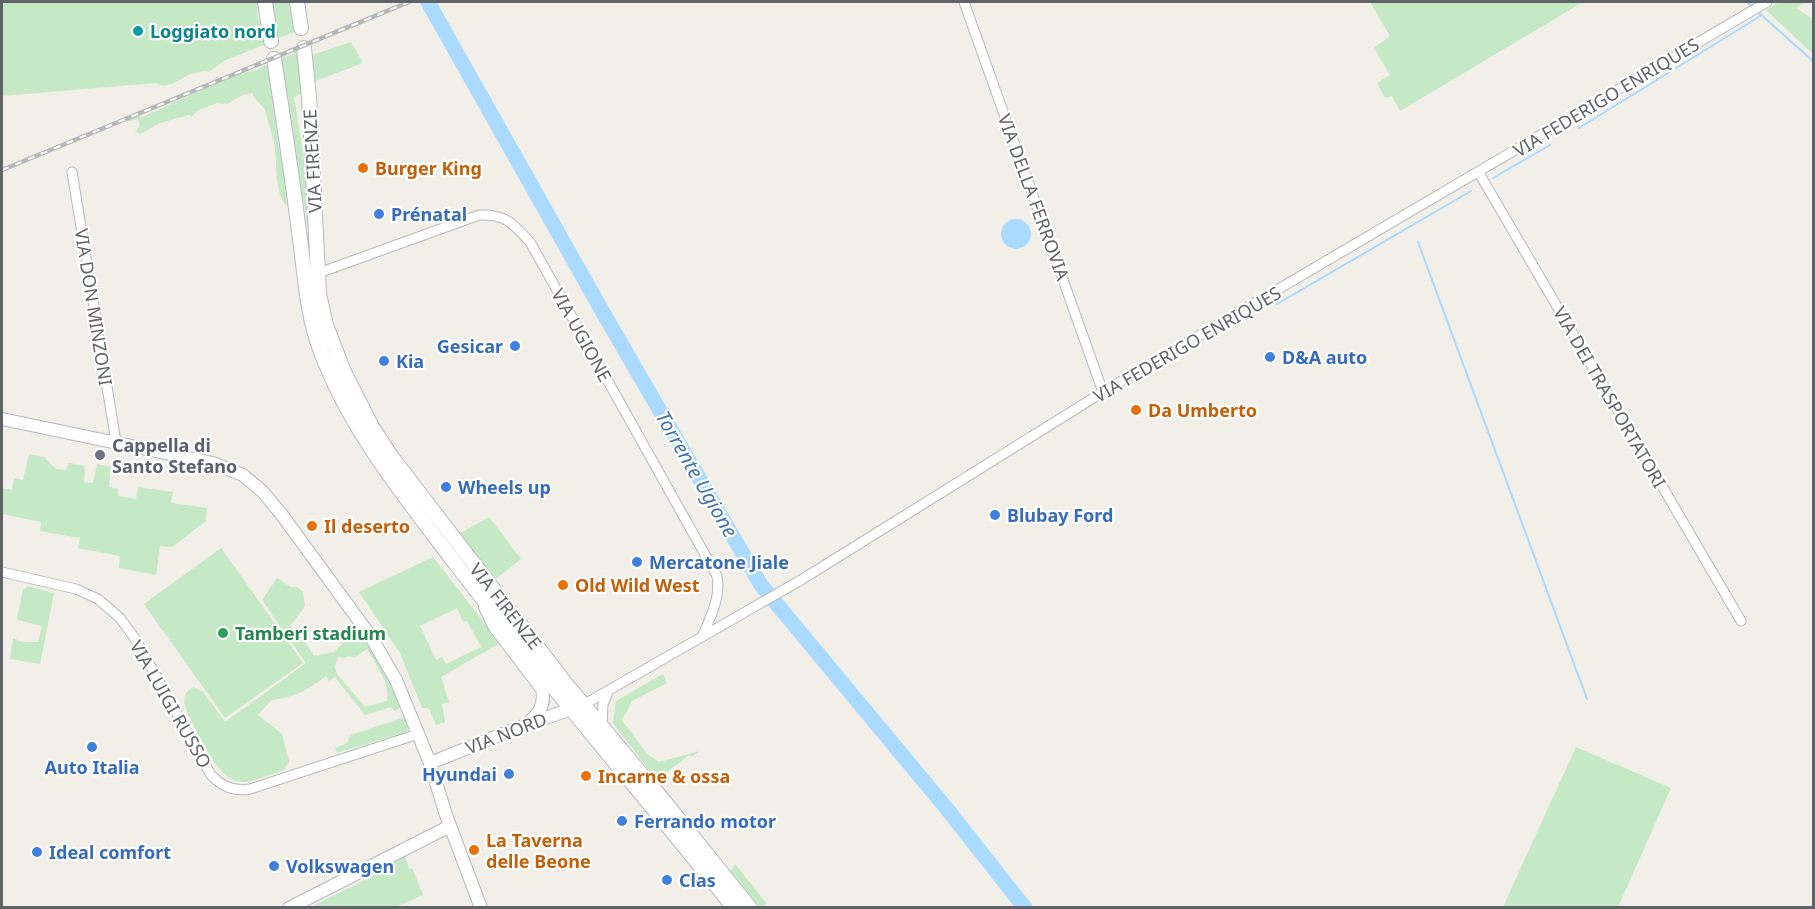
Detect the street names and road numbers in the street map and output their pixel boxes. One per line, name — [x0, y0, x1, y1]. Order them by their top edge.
street label: VIA FEDERIGO ENRIQUES — [1509, 32, 1703, 162]
street label: VIA FIRENZE — [297, 109, 327, 213]
street label: VIA DELLA FERROVIA — [993, 111, 1075, 284]
street label: VIA DON MINZONI — [70, 227, 118, 387]
street label: VIA FEDERIGO ENRIQUES — [1089, 280, 1285, 408]
street label: VIA UGIONE — [546, 284, 618, 386]
street label: VIA DEI TRASPORTATORI — [1548, 302, 1672, 492]
street label: VIA FIRENZE — [465, 558, 547, 654]
street label: VIA LUIGI RUSSO — [125, 636, 217, 772]
street label: VIA NORD — [462, 707, 550, 759]

